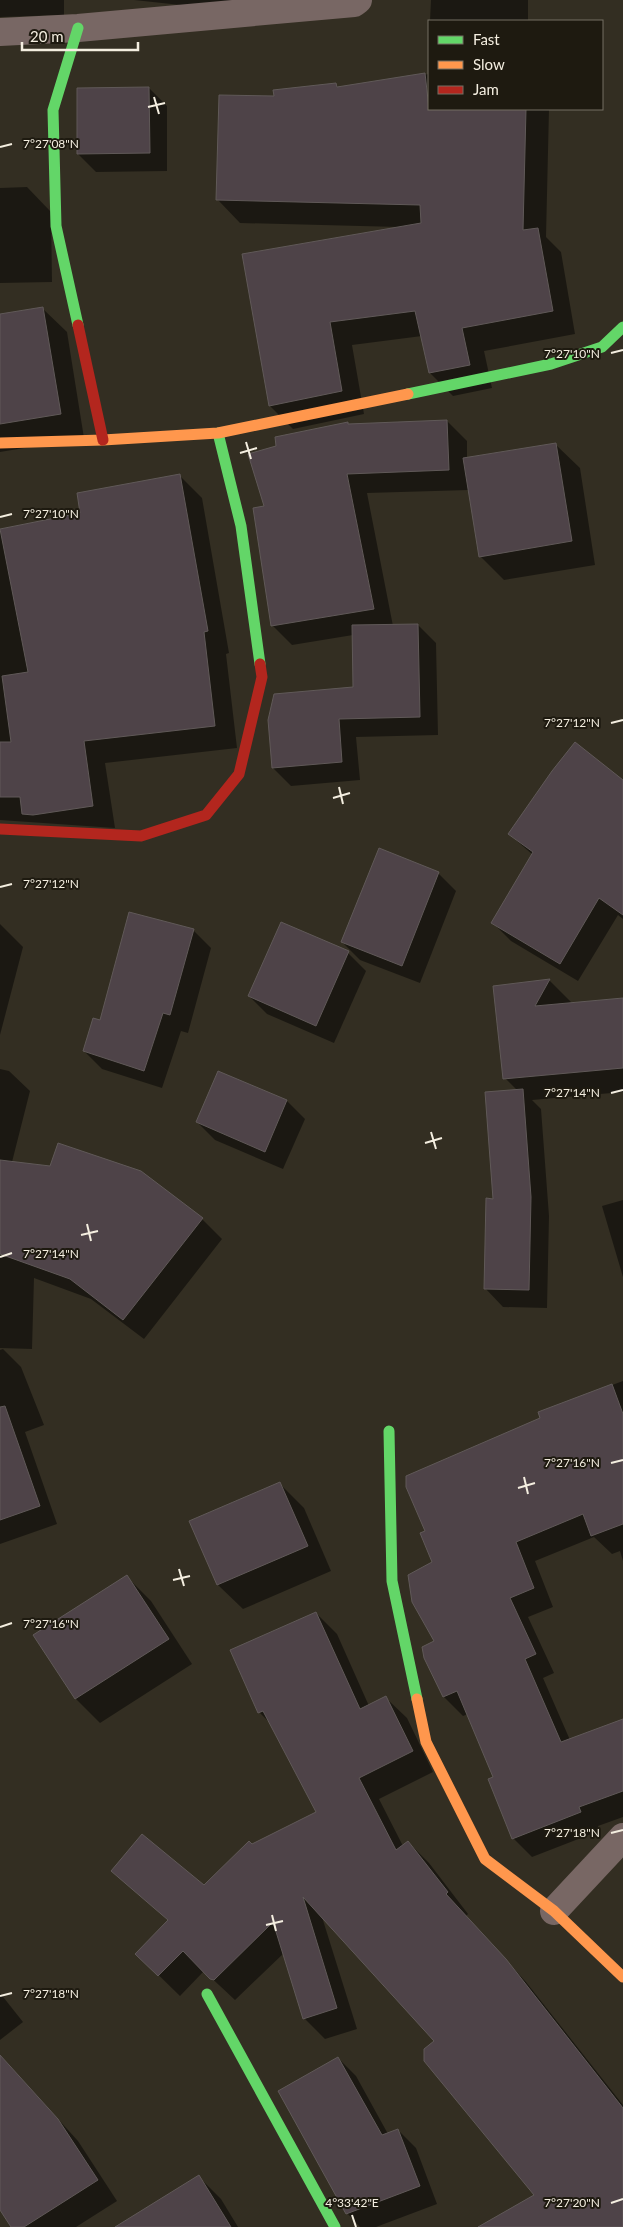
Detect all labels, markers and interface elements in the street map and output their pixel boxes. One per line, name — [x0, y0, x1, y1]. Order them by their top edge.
scale bar — [22, 20, 139, 52]
legend — [428, 20, 603, 110]
text: 20 m — [30, 27, 64, 45]
text: Fast — [473, 30, 500, 48]
text: Slow — [473, 55, 505, 73]
text: Jam — [473, 80, 499, 98]
text: 7°27'08"N — [23, 136, 79, 151]
text: 7°27'10"N — [544, 346, 600, 361]
text: 7°27'10"N — [23, 506, 79, 521]
text: 7°27'12"N — [544, 715, 600, 730]
text: 7°27'12"N — [23, 876, 79, 891]
text: 7°27'14"N — [544, 1085, 600, 1100]
text: 7°27'14"N — [23, 1246, 79, 1261]
text: 7°27'16"N — [544, 1455, 600, 1470]
text: 7°27'16"N — [23, 1616, 79, 1631]
text: 7°27'18"N — [544, 1825, 600, 1840]
text: 7°27'18"N — [23, 1986, 79, 2001]
text: 4°33'42"E — [325, 2195, 379, 2210]
text: 7°27'20"N — [544, 2195, 600, 2210]

